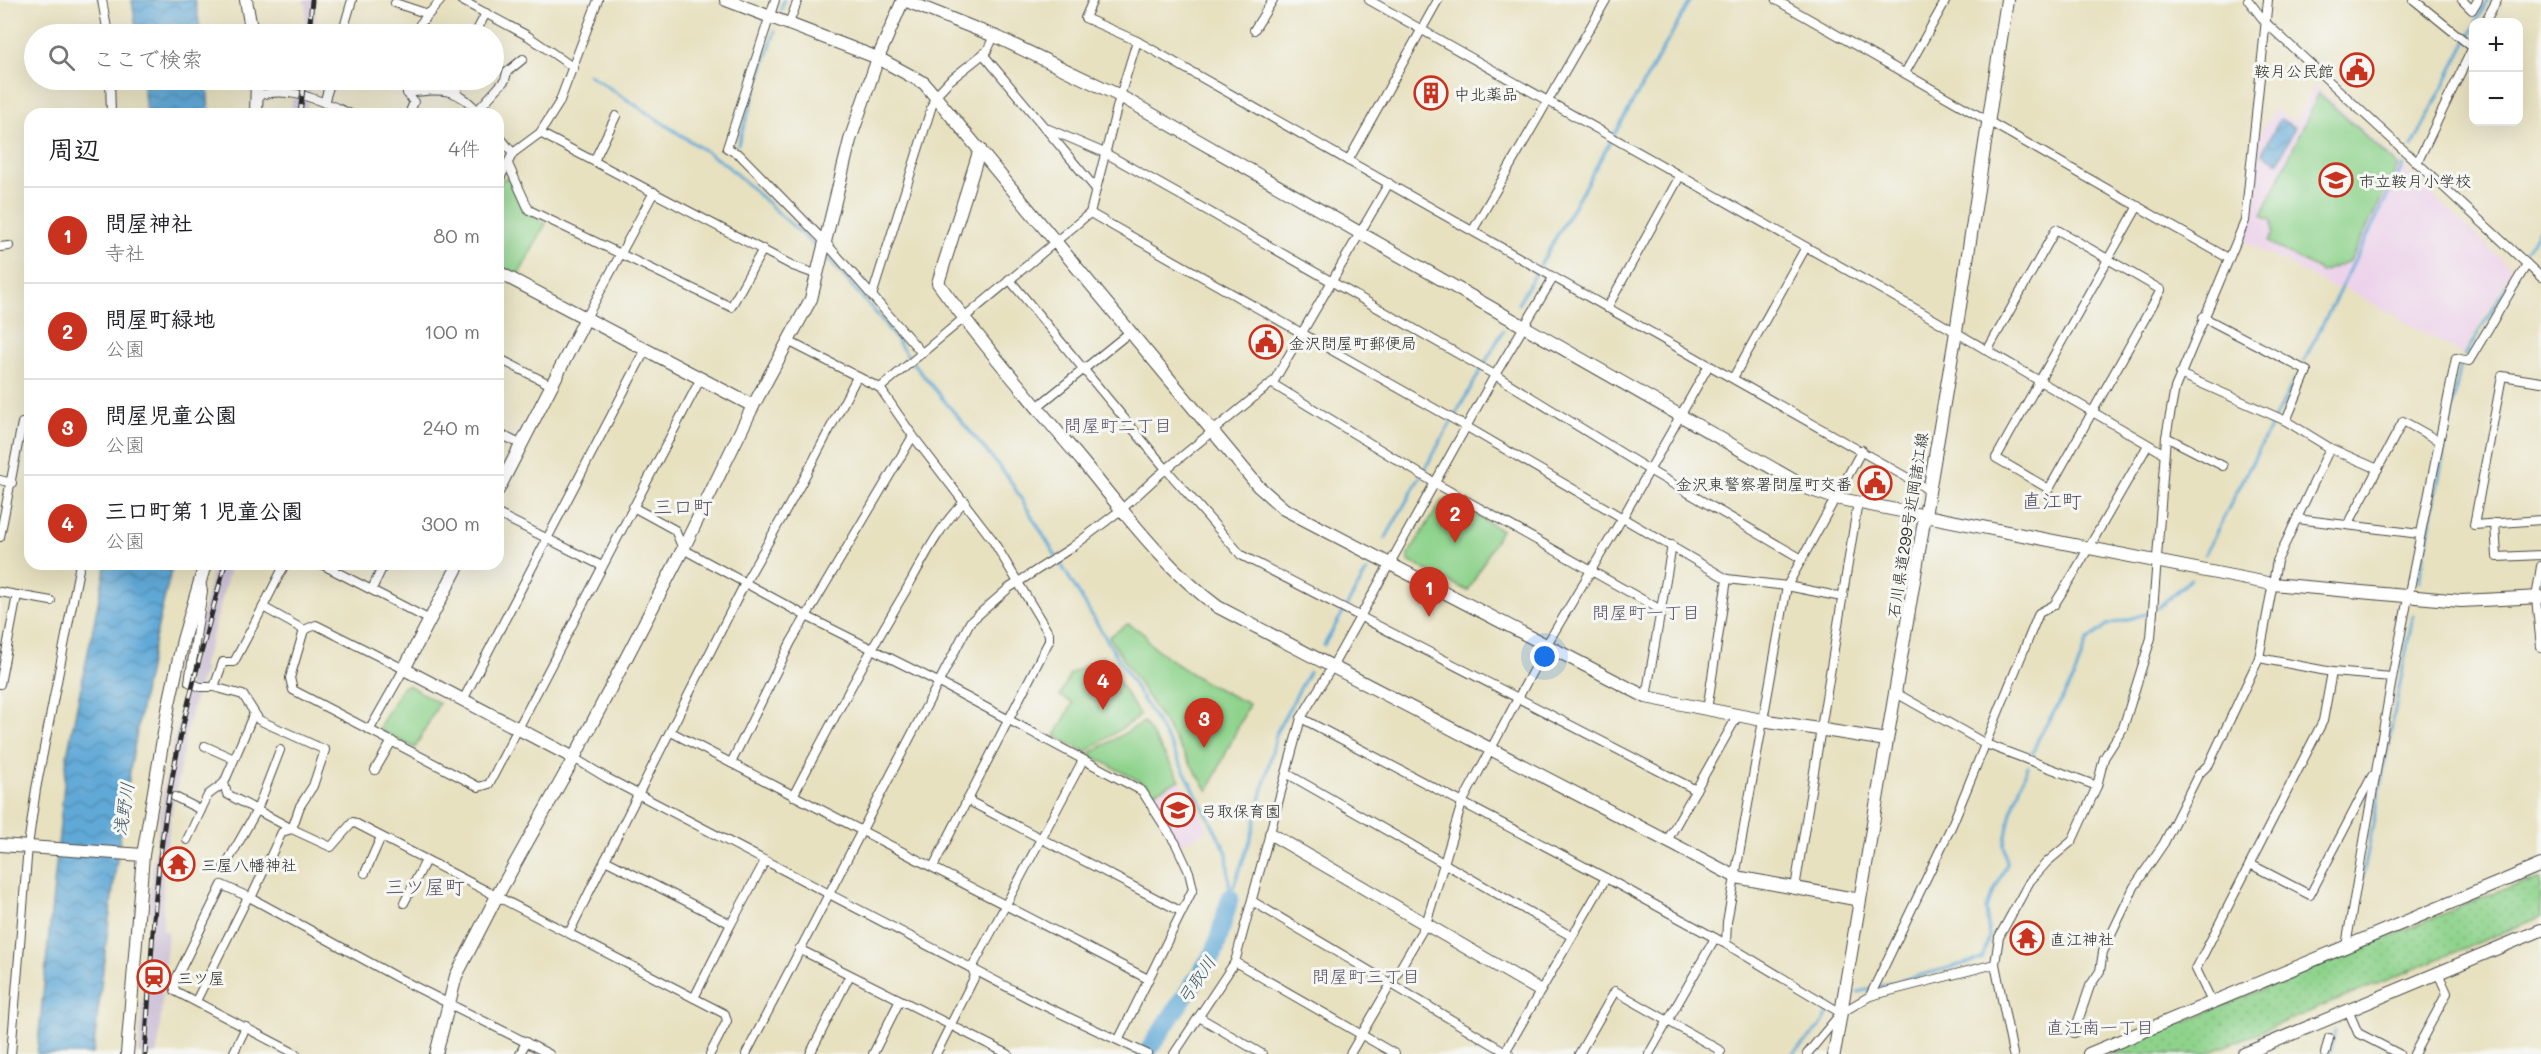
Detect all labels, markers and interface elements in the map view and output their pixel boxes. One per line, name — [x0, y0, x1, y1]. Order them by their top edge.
map controls — [2469, 18, 2523, 126]
button: + — [2469, 18, 2523, 72]
search box — [24, 24, 504, 90]
icon: search — [45, 41, 78, 74]
text: ここで検索 — [93, 44, 203, 73]
public building icon: 鞍月公民館 — [2339, 52, 2375, 88]
place label: 鞍月公民館 — [2254, 60, 2334, 81]
button: − — [2469, 72, 2523, 126]
building icon: 中北薬品 — [1413, 75, 1449, 111]
place label: 中北薬品 — [1454, 83, 1518, 104]
text: 周辺 — [48, 132, 100, 166]
text: 4件 — [448, 135, 480, 161]
school or university icon: 市立鞍月小学校 — [2318, 162, 2354, 198]
place label: 市立鞍月小学校 — [2359, 170, 2471, 191]
text: 問屋神社 — [105, 208, 193, 237]
text: 1 — [63, 222, 72, 248]
text: 80 m — [433, 222, 480, 248]
text: 寺社 — [105, 239, 145, 265]
text: 問屋町緑地 — [105, 304, 215, 333]
text: 2 — [62, 318, 73, 344]
text: 100 m — [424, 318, 480, 344]
public building icon: 金沢問屋町郵便局 — [1248, 324, 1284, 360]
place label: 金沢問屋町郵便局 — [1289, 332, 1417, 353]
text: 公園 — [105, 335, 145, 361]
text: 問屋児童公園 — [105, 400, 237, 429]
district label: 問屋町二丁目 — [1064, 413, 1172, 437]
text: 3 — [62, 414, 74, 440]
text: 240 m — [422, 414, 480, 440]
text: 公園 — [105, 431, 145, 457]
street label: 石川県道299号近岡諸江線 — [1882, 431, 1932, 619]
public building icon: 金沢東警察署問屋町交番 — [1857, 465, 1893, 501]
place label: 金沢東警察署問屋町交番 — [1676, 473, 1852, 494]
district label: 直江町 — [2022, 487, 2082, 513]
district label: 三口町 — [653, 493, 713, 519]
pin: 2 — [1436, 494, 1474, 543]
text: 三口町第１児童公園 — [105, 496, 303, 525]
text: 4 — [61, 510, 74, 536]
text: 300 m — [421, 510, 480, 536]
text: 公園 — [105, 527, 145, 553]
pin: 1 — [1410, 568, 1448, 617]
district label: 問屋町一丁目 — [1592, 600, 1700, 624]
your location — [1530, 642, 1559, 671]
pin: 4 — [1084, 660, 1122, 710]
pin: 3 — [1184, 698, 1224, 748]
water label: 浅野川 — [107, 780, 139, 838]
school or university icon: 弓取保育園 — [1160, 792, 1196, 828]
place label: 弓取保育園 — [1201, 800, 1281, 821]
temple icon: 三屋八幡神社 — [160, 846, 196, 882]
place label: 三屋八幡神社 — [201, 854, 297, 875]
district label: 三ツ屋町 — [385, 873, 465, 899]
temple icon: 直江神社 — [2009, 920, 2045, 956]
place label: 直江神社 — [2050, 928, 2114, 949]
water label: 弓取川 — [1171, 951, 1221, 1009]
station icon: 三ツ屋 — [136, 959, 172, 995]
district label: 問屋町三丁目 — [1312, 964, 1420, 988]
place label: 三ツ屋 — [177, 967, 225, 988]
district label: 直江南一丁目 — [2046, 1015, 2154, 1039]

